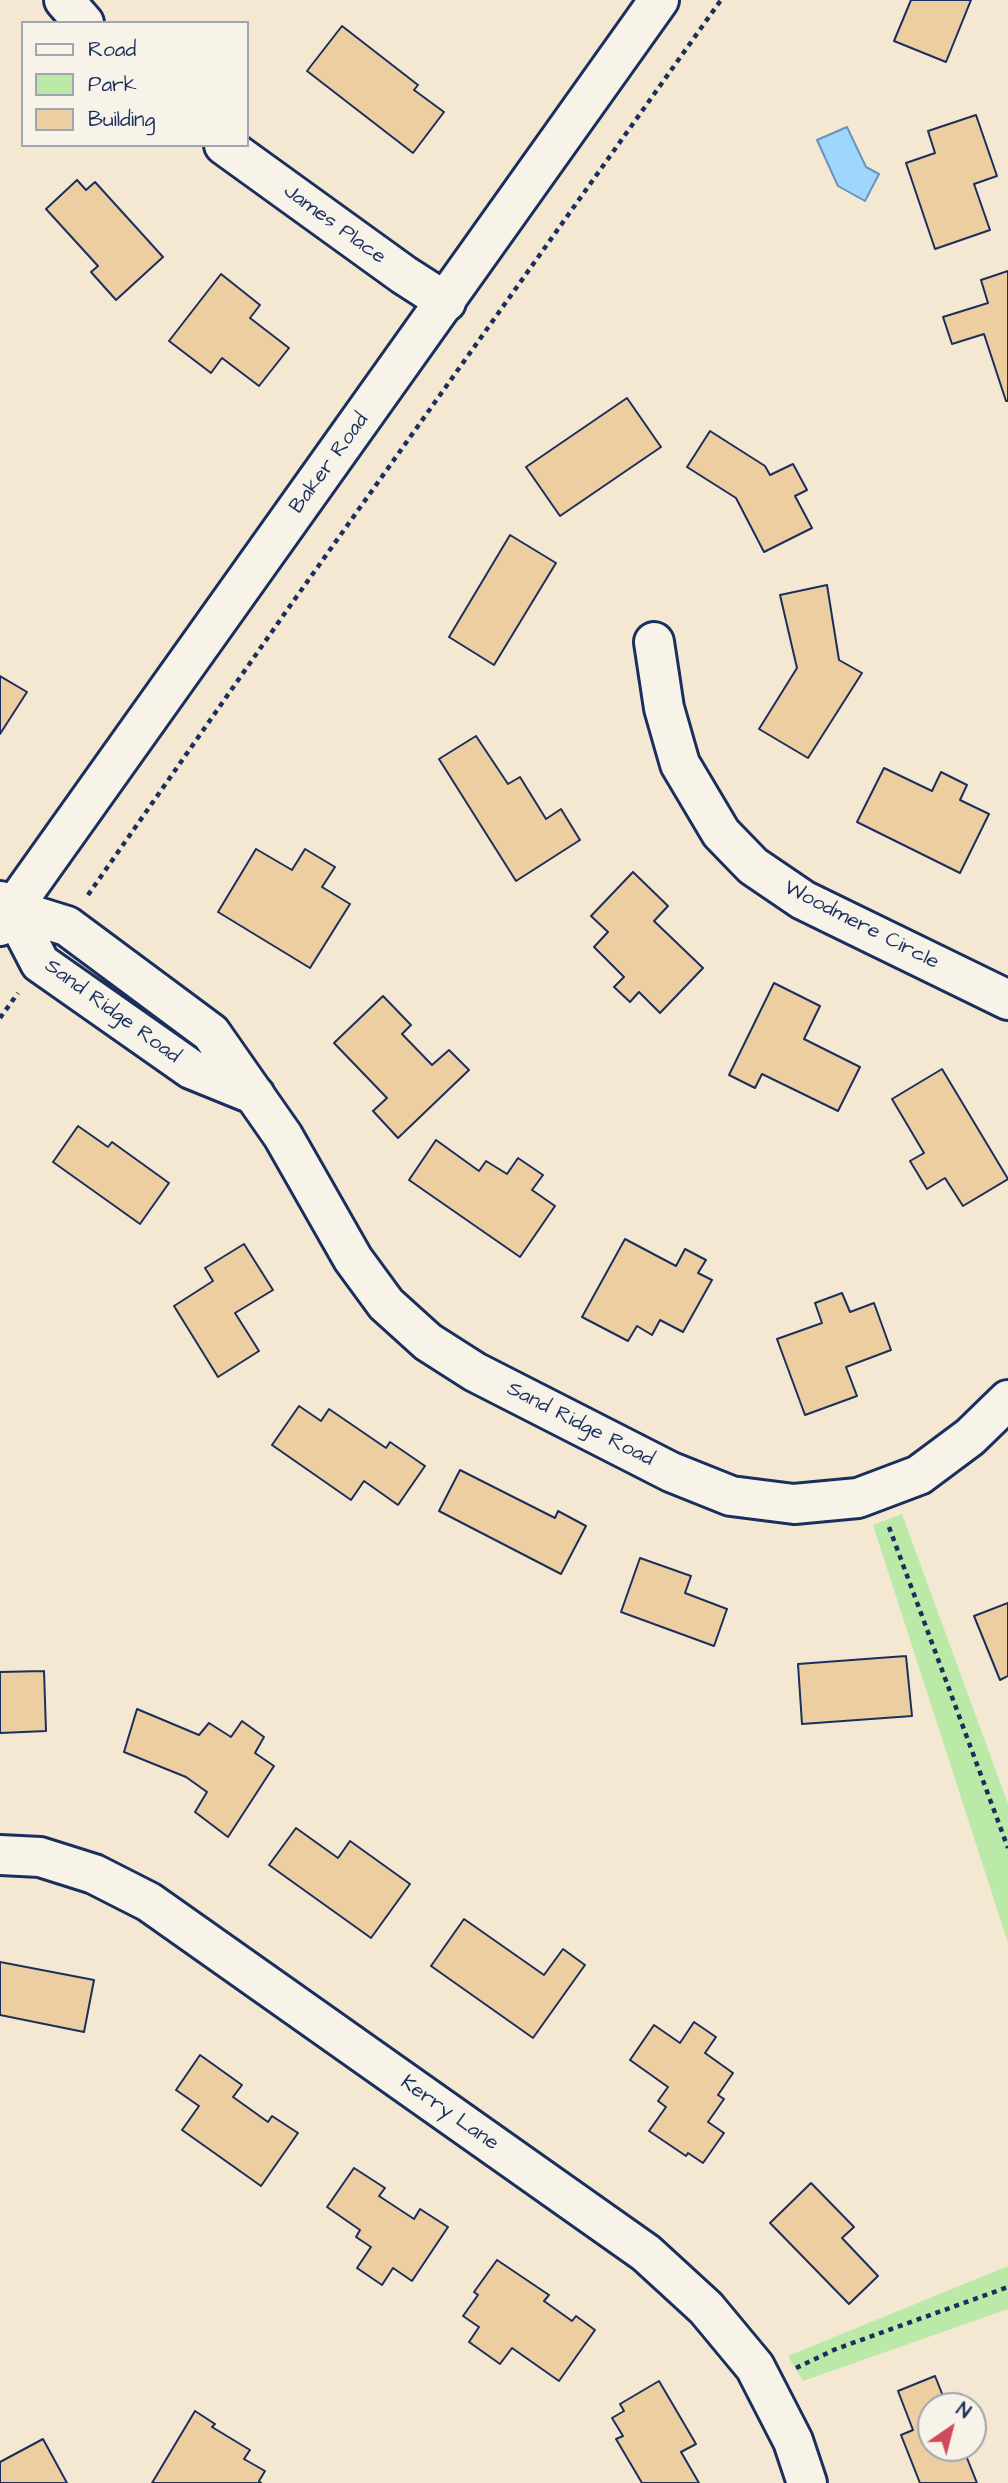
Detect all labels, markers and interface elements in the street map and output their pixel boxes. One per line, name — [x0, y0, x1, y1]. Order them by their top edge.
legend — [21, 21, 248, 147]
text: Road — [88, 35, 136, 64]
text: Park — [88, 70, 137, 99]
text: Building — [88, 105, 155, 134]
street label: James Place — [278, 179, 390, 271]
street label: Baker Road — [285, 409, 375, 519]
street label: Woodmere Circle — [779, 876, 943, 976]
street label: Sand Ridge Road — [39, 954, 185, 1070]
street label: Sand Ridge Road — [502, 1377, 658, 1473]
street label: Kerry Lane — [395, 2071, 503, 2157]
north arrow — [917, 2392, 987, 2462]
text: N — [951, 2397, 976, 2425]

